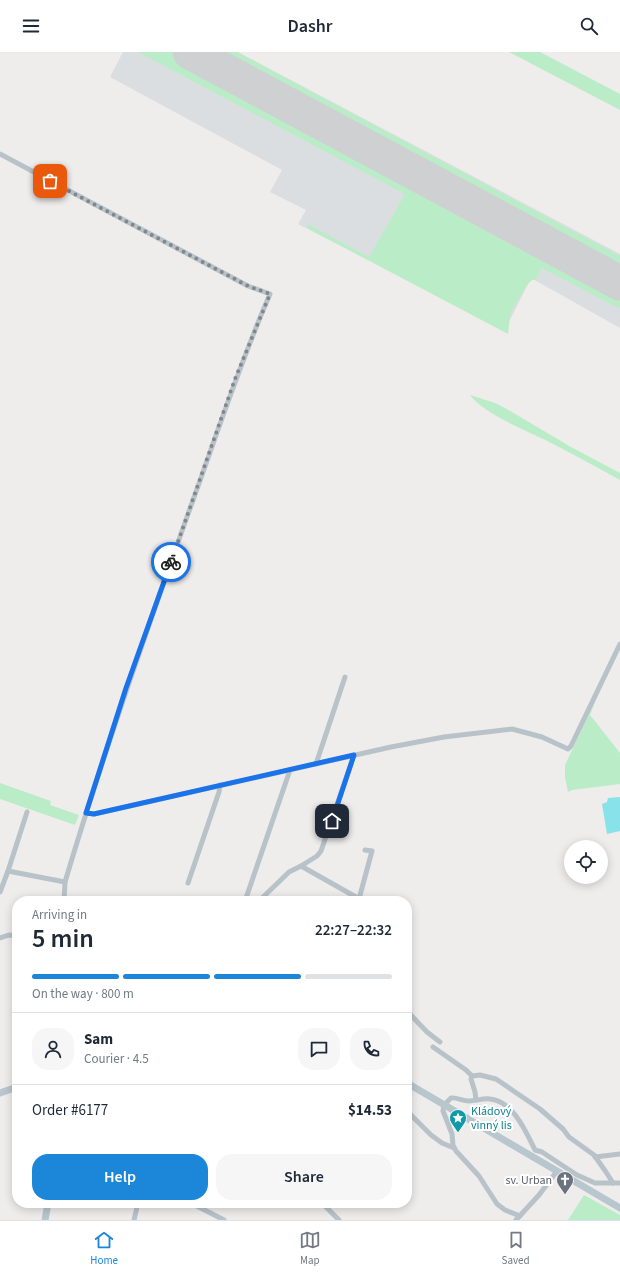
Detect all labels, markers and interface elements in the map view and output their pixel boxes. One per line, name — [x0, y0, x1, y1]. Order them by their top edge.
text: Dashr — [287, 14, 333, 39]
icon: menu — [20, 15, 42, 37]
icon: search — [578, 15, 600, 37]
pin — [33, 164, 67, 198]
icon: bag — [39, 170, 61, 192]
courier — [151, 542, 191, 582]
icon: bike — [160, 551, 182, 573]
pin — [315, 804, 349, 838]
icon: home — [321, 810, 343, 832]
map controls — [564, 840, 608, 884]
button: locate — [564, 840, 608, 884]
text: Arriving in — [32, 906, 87, 924]
text: 5 min — [32, 920, 94, 957]
text: 22:27–22:32 — [315, 920, 392, 941]
text: On the way · 800 m — [32, 985, 134, 1003]
button: person — [32, 1028, 74, 1070]
button: chat — [298, 1028, 340, 1070]
button: phone — [350, 1028, 392, 1070]
text: Sam — [84, 1029, 113, 1050]
text: Courier · 4.5 — [84, 1050, 149, 1068]
text: Order #6177 — [32, 1100, 108, 1121]
text: $14.53 — [348, 1100, 392, 1121]
place label: Kládový vinný lis — [471, 1103, 512, 1134]
place icon: Kládový vinný lis — [448, 1108, 468, 1133]
button: Help — [32, 1154, 208, 1200]
button: Share — [216, 1154, 392, 1200]
church icon: sv. Urban — [555, 1170, 575, 1195]
place label: sv. Urban — [505, 1172, 552, 1189]
tab: Home — [90, 1229, 118, 1268]
tab: Map — [299, 1229, 321, 1268]
tab: Saved — [502, 1229, 530, 1268]

